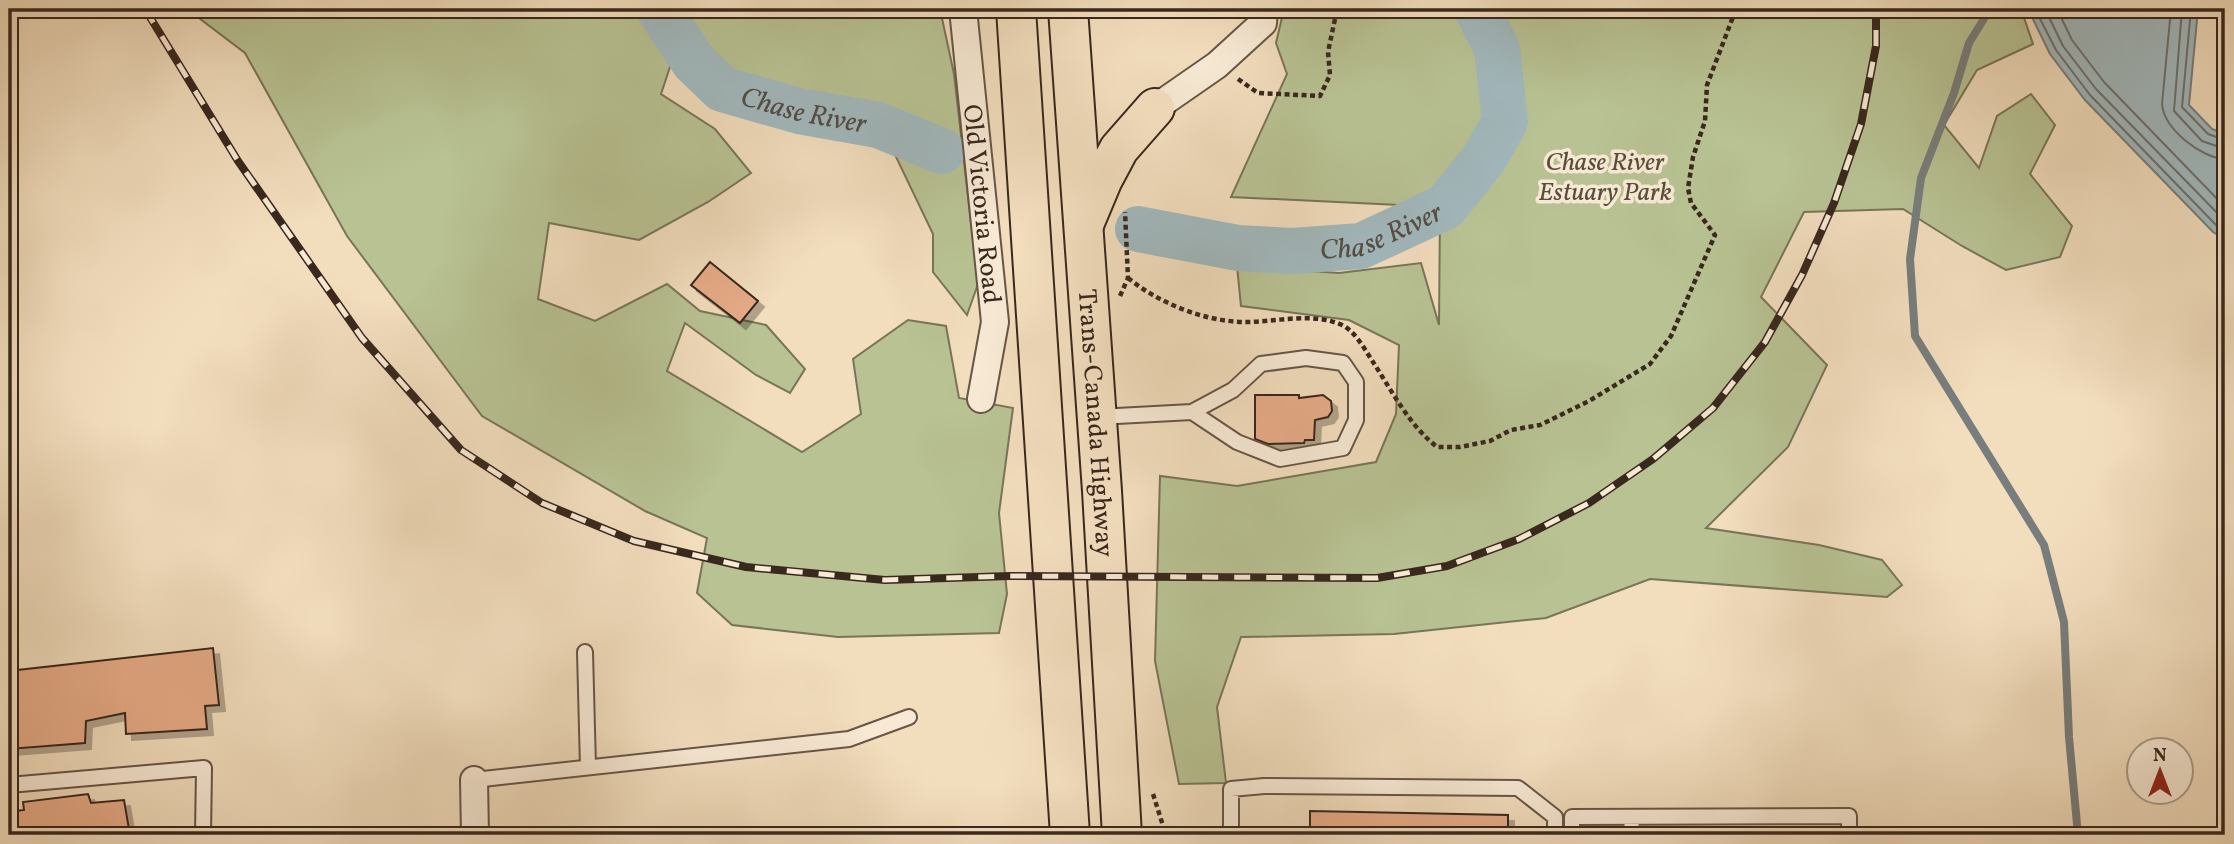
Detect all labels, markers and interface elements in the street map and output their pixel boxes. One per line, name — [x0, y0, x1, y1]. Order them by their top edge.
water label: Chase River — [736, 78, 870, 145]
street label: Old Victoria Road — [953, 103, 1009, 306]
park label: Chase River Estuary Park — [1538, 145, 1672, 211]
water label: Chase River — [1319, 194, 1450, 271]
street label: Trans-Canada Highway — [1068, 288, 1122, 558]
north arrow — [2126, 736, 2196, 806]
text: N — [2153, 743, 2167, 769]

